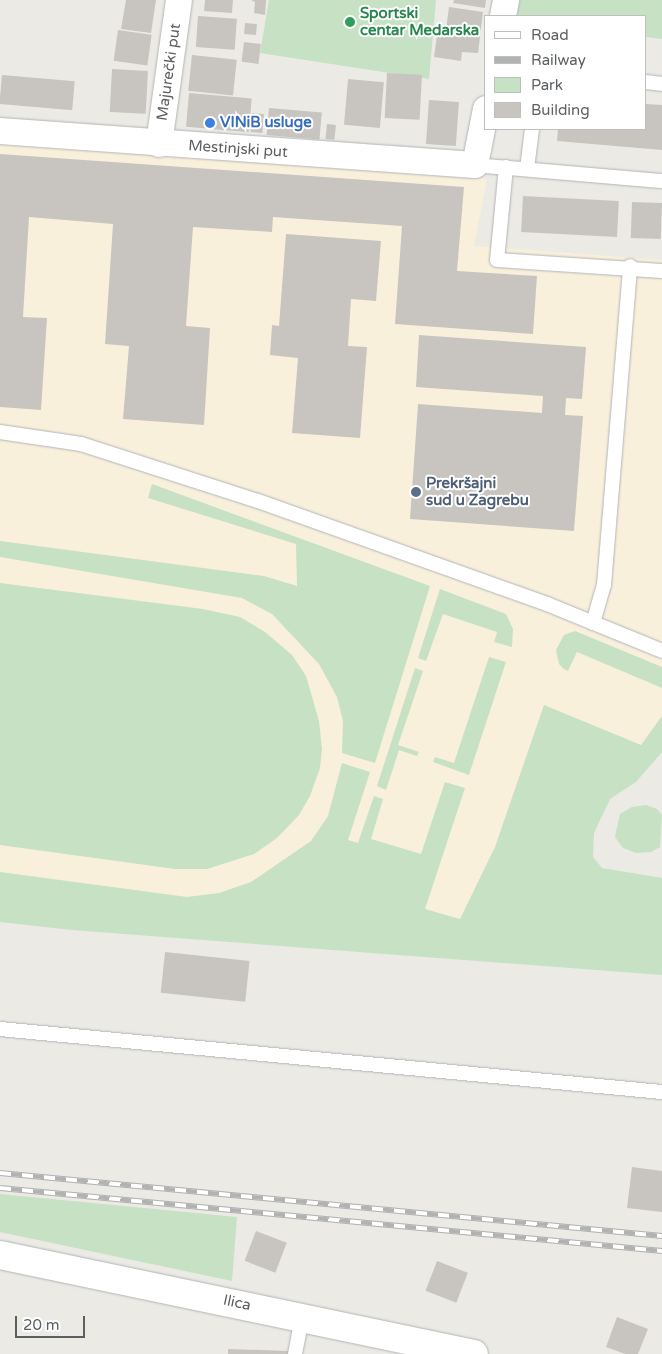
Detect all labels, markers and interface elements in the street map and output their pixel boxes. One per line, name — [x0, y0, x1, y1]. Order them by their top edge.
place label: Sportski centar Medarska — [360, 4, 479, 39]
legend — [484, 15, 647, 130]
marker: Sportski centar Medarska — [344, 16, 356, 28]
street label: Majurečki put — [153, 22, 185, 122]
text: Road — [531, 26, 569, 44]
text: Railway — [531, 51, 586, 69]
text: Park — [531, 76, 563, 94]
text: Building — [531, 101, 590, 119]
place label: VINiB usluge — [220, 114, 312, 132]
marker: VINiB usluge — [204, 117, 216, 129]
street label: Mestinjski put — [188, 137, 288, 161]
place label: Prekršajni sud u Zagrebu — [426, 474, 529, 509]
marker: Prekršajni sud u Zagrebu — [410, 486, 422, 498]
street label: Ilica — [221, 1291, 253, 1315]
scale bar — [18, 1306, 88, 1338]
text: 20 m — [23, 1316, 60, 1334]

